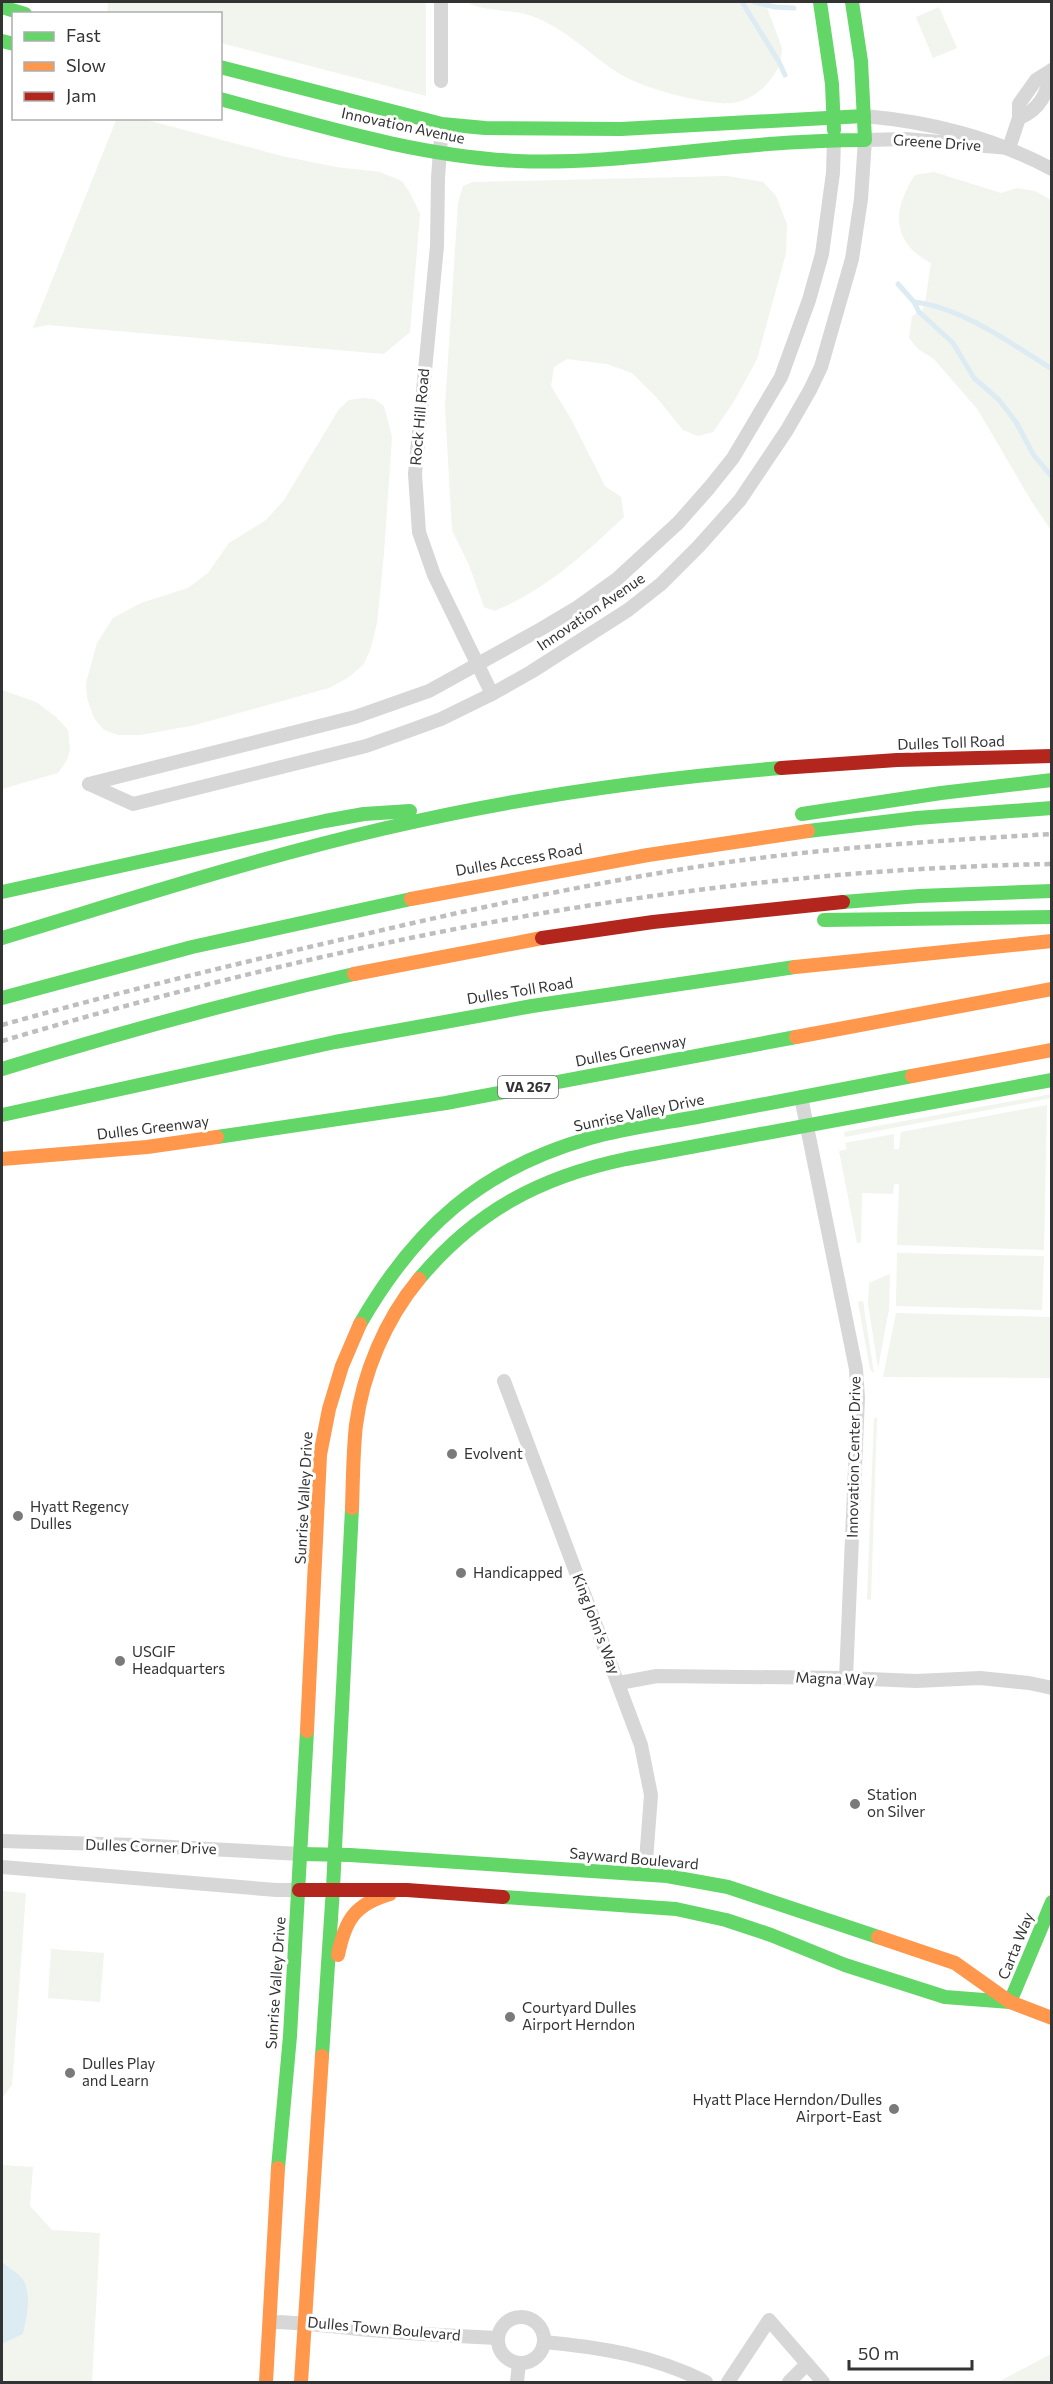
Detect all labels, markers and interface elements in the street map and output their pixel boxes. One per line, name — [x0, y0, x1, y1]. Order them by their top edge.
legend — [12, 12, 222, 120]
text: Fast — [66, 24, 101, 46]
text: Slow — [66, 54, 106, 76]
text: Jam — [66, 84, 96, 106]
street label: Innovation Avenue — [340, 103, 467, 147]
street label: Greene Drive — [892, 130, 982, 154]
street label: Rock Hill Road — [406, 368, 432, 466]
street label: Innovation Avenue — [533, 568, 648, 654]
street label: Dulles Toll Road — [897, 731, 1005, 753]
street label: Dulles Access Road — [454, 839, 584, 879]
street label: Dulles Toll Road — [465, 973, 574, 1007]
street label: Dulles Greenway — [574, 1030, 688, 1070]
road number: VA 267 — [498, 1076, 558, 1098]
street label: Sunrise Valley Drive — [572, 1089, 706, 1135]
street label: Dulles Greenway — [96, 1111, 210, 1143]
street label: Innovation Center Drive — [843, 1376, 863, 1538]
street label: Sunrise Valley Drive — [291, 1431, 315, 1565]
place label: Evolvent — [464, 1444, 523, 1462]
marker: Evolvent — [445, 1447, 459, 1461]
place label: Hyatt Regency Dulles — [30, 1497, 129, 1532]
marker: Hyatt Regency Dulles — [11, 1509, 25, 1523]
place label: Handicapped — [473, 1563, 563, 1581]
marker: Handicapped — [454, 1566, 468, 1580]
street label: King John's Way — [569, 1571, 625, 1677]
place label: USGIF Headquarters — [132, 1642, 225, 1677]
marker: USGIF Headquarters — [113, 1654, 127, 1668]
street label: Magna Way — [795, 1668, 875, 1688]
place label: Station on Silver — [867, 1785, 925, 1820]
marker: Station on Silver — [848, 1797, 862, 1811]
street label: Dulles Corner Drive — [85, 1835, 217, 1857]
street label: Sayward Boulevard — [569, 1843, 699, 1873]
street label: Carta Way — [993, 1909, 1037, 1982]
street label: Sunrise Valley Drive — [261, 1916, 289, 2050]
place label: Courtyard Dulles Airport Herndon — [522, 1998, 636, 2033]
marker: Courtyard Dulles Airport Herndon — [503, 2010, 517, 2024]
place label: Dulles Play and Learn — [82, 2054, 156, 2089]
marker: Dulles Play and Learn — [63, 2066, 77, 2080]
place label: Hyatt Place Herndon/Dulles Airport-East — [692, 2090, 882, 2125]
marker: Hyatt Place Herndon/Dulles Airport-East — [887, 2102, 901, 2116]
street label: Dulles Town Boulevard — [307, 2312, 461, 2344]
scale bar — [849, 2333, 972, 2371]
text: 50 m — [858, 2342, 899, 2364]

